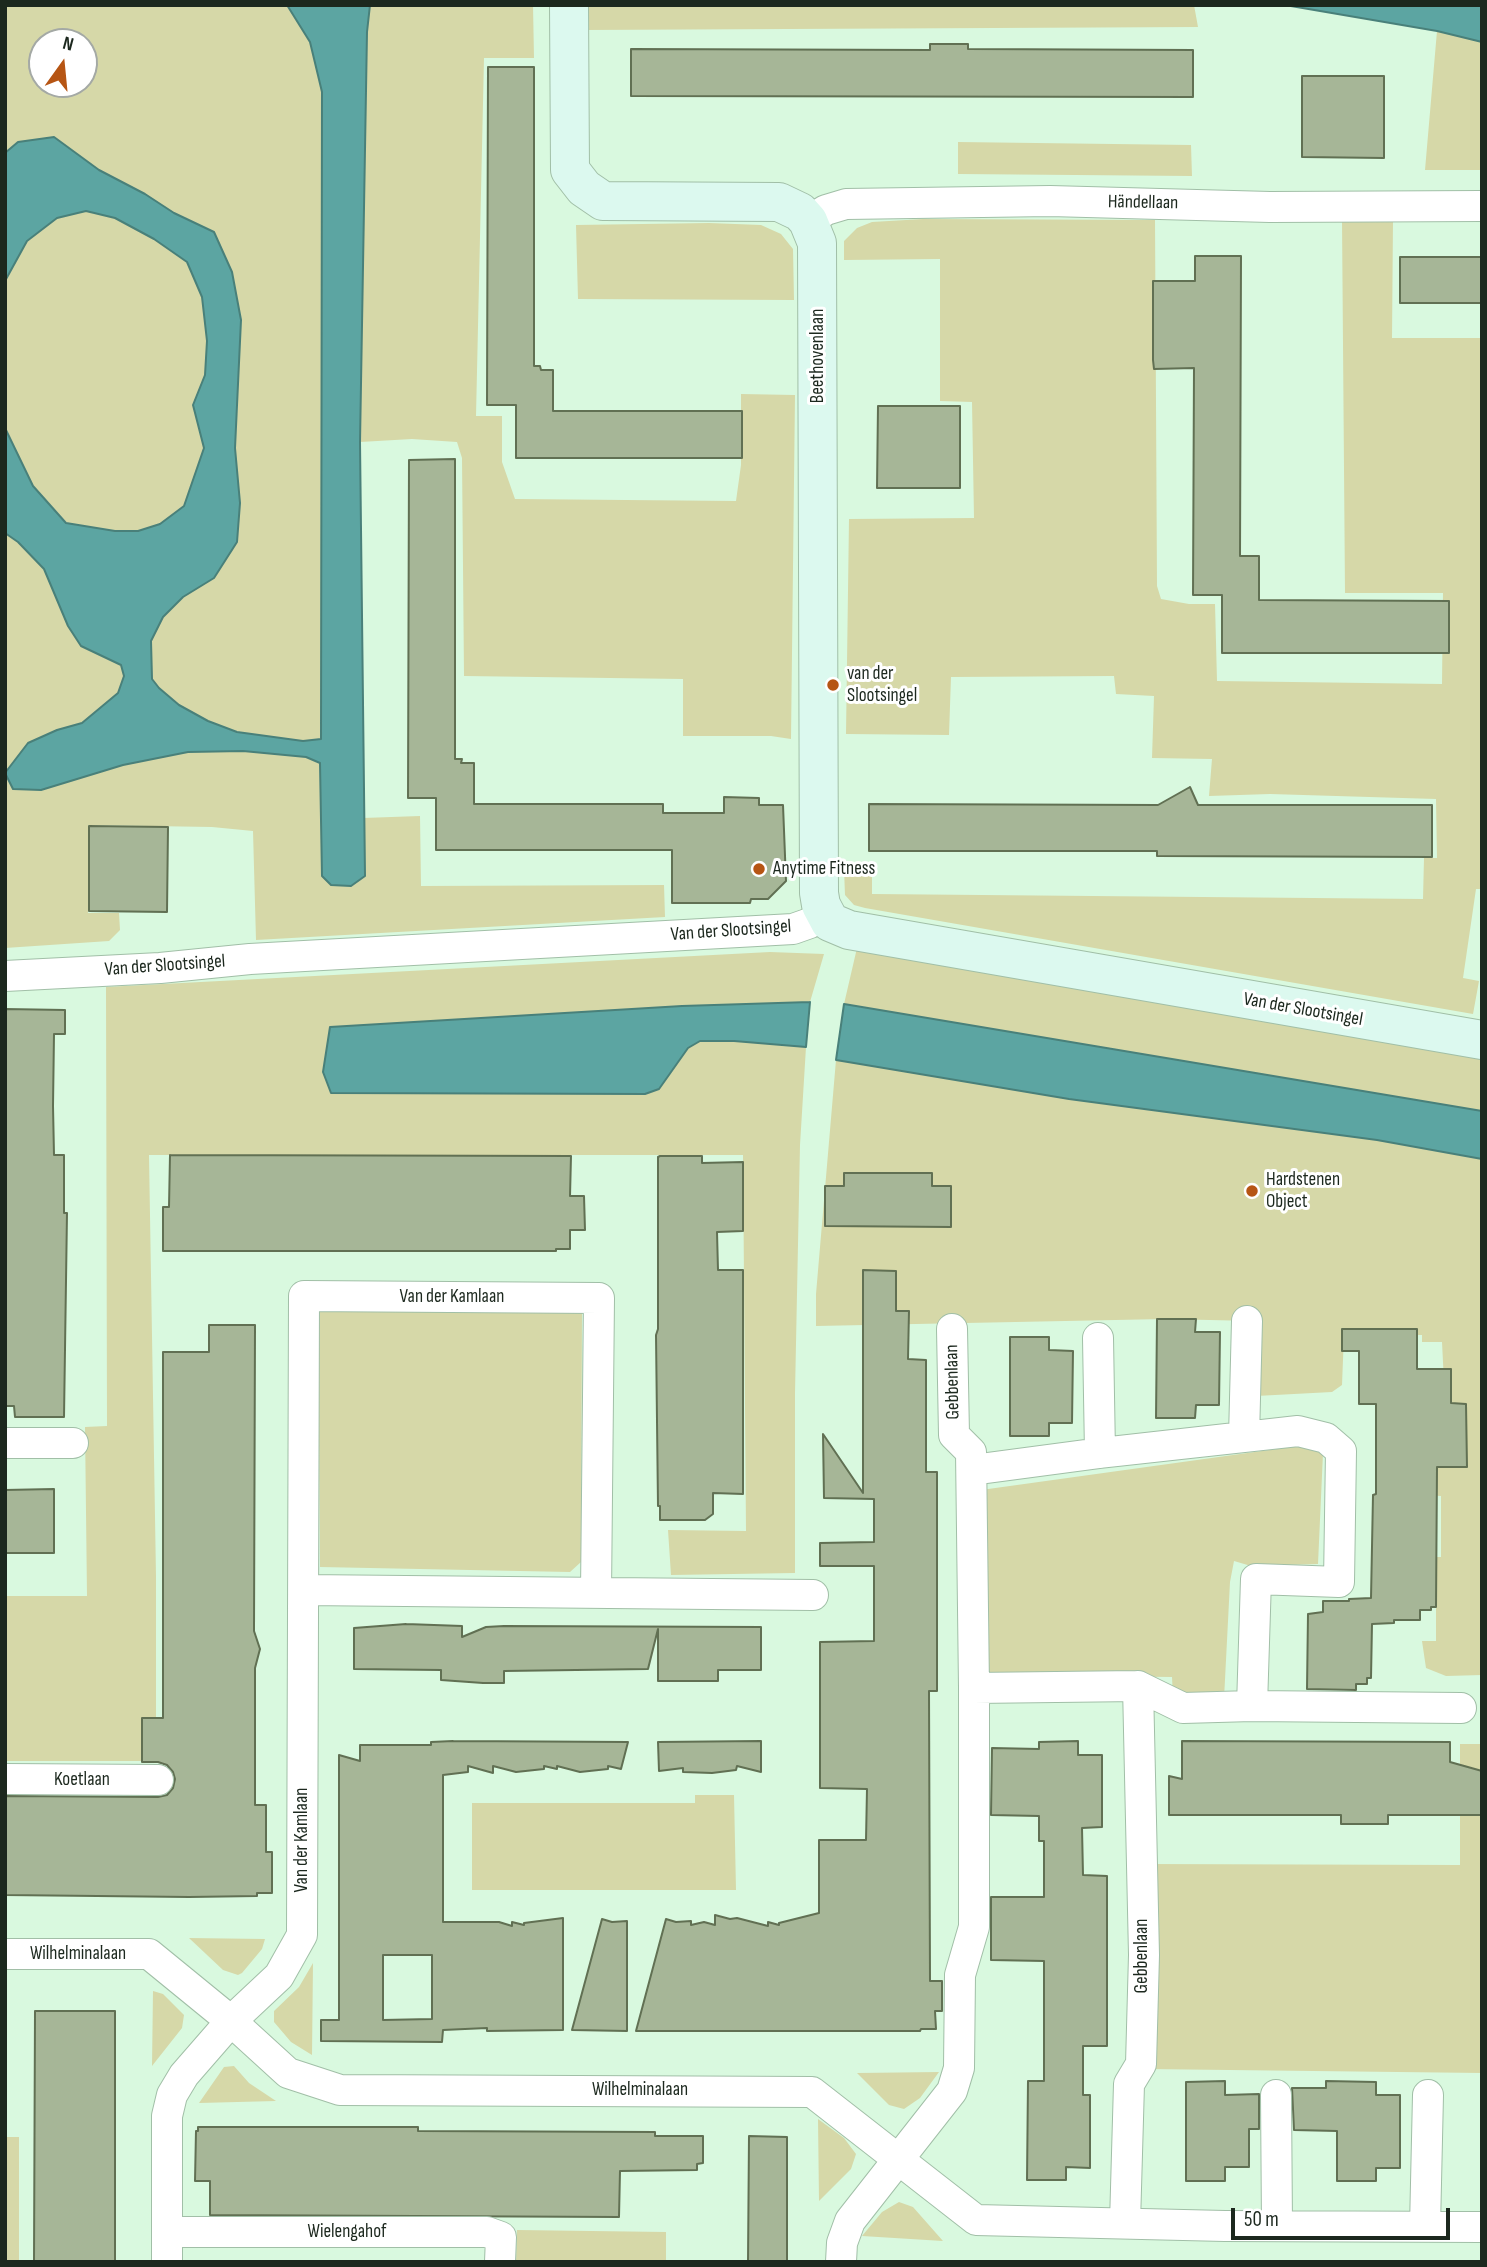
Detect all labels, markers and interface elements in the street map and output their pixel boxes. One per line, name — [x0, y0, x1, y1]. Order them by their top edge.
north arrow — [28, 28, 98, 98]
text: N — [60, 32, 76, 57]
street label: Händellaan — [1108, 191, 1178, 215]
street label: Beethovenlaan — [807, 309, 829, 403]
place label: van der Slootsingel — [847, 663, 917, 707]
marker: van der Slootsingel — [825, 677, 841, 693]
place label: Anytime Fitness — [773, 858, 875, 880]
marker: Anytime Fitness — [751, 861, 767, 877]
street label: Van der Slootsingel — [670, 915, 792, 947]
street label: Van der Slootsingel — [104, 950, 226, 982]
street label: Van der Slootsingel — [1242, 988, 1364, 1032]
place label: Hardstenen Object — [1266, 1169, 1340, 1213]
marker: Hardstenen Object — [1244, 1183, 1260, 1199]
street label: Van der Kamlaan — [400, 1286, 504, 1308]
street label: Gebbenlaan — [941, 1344, 965, 1420]
street label: Koetlaan — [54, 1769, 110, 1791]
street label: Van der Kamlaan — [291, 1788, 313, 1892]
street label: Gebbenlaan — [1131, 1919, 1153, 1993]
street label: Wilhelminalaan — [30, 1943, 126, 1965]
street label: Wilhelminalaan — [592, 2079, 688, 2101]
scale bar — [1235, 2194, 1454, 2238]
text: 50 m — [1244, 2207, 1279, 2232]
street label: Wielengahof — [308, 2221, 386, 2243]

